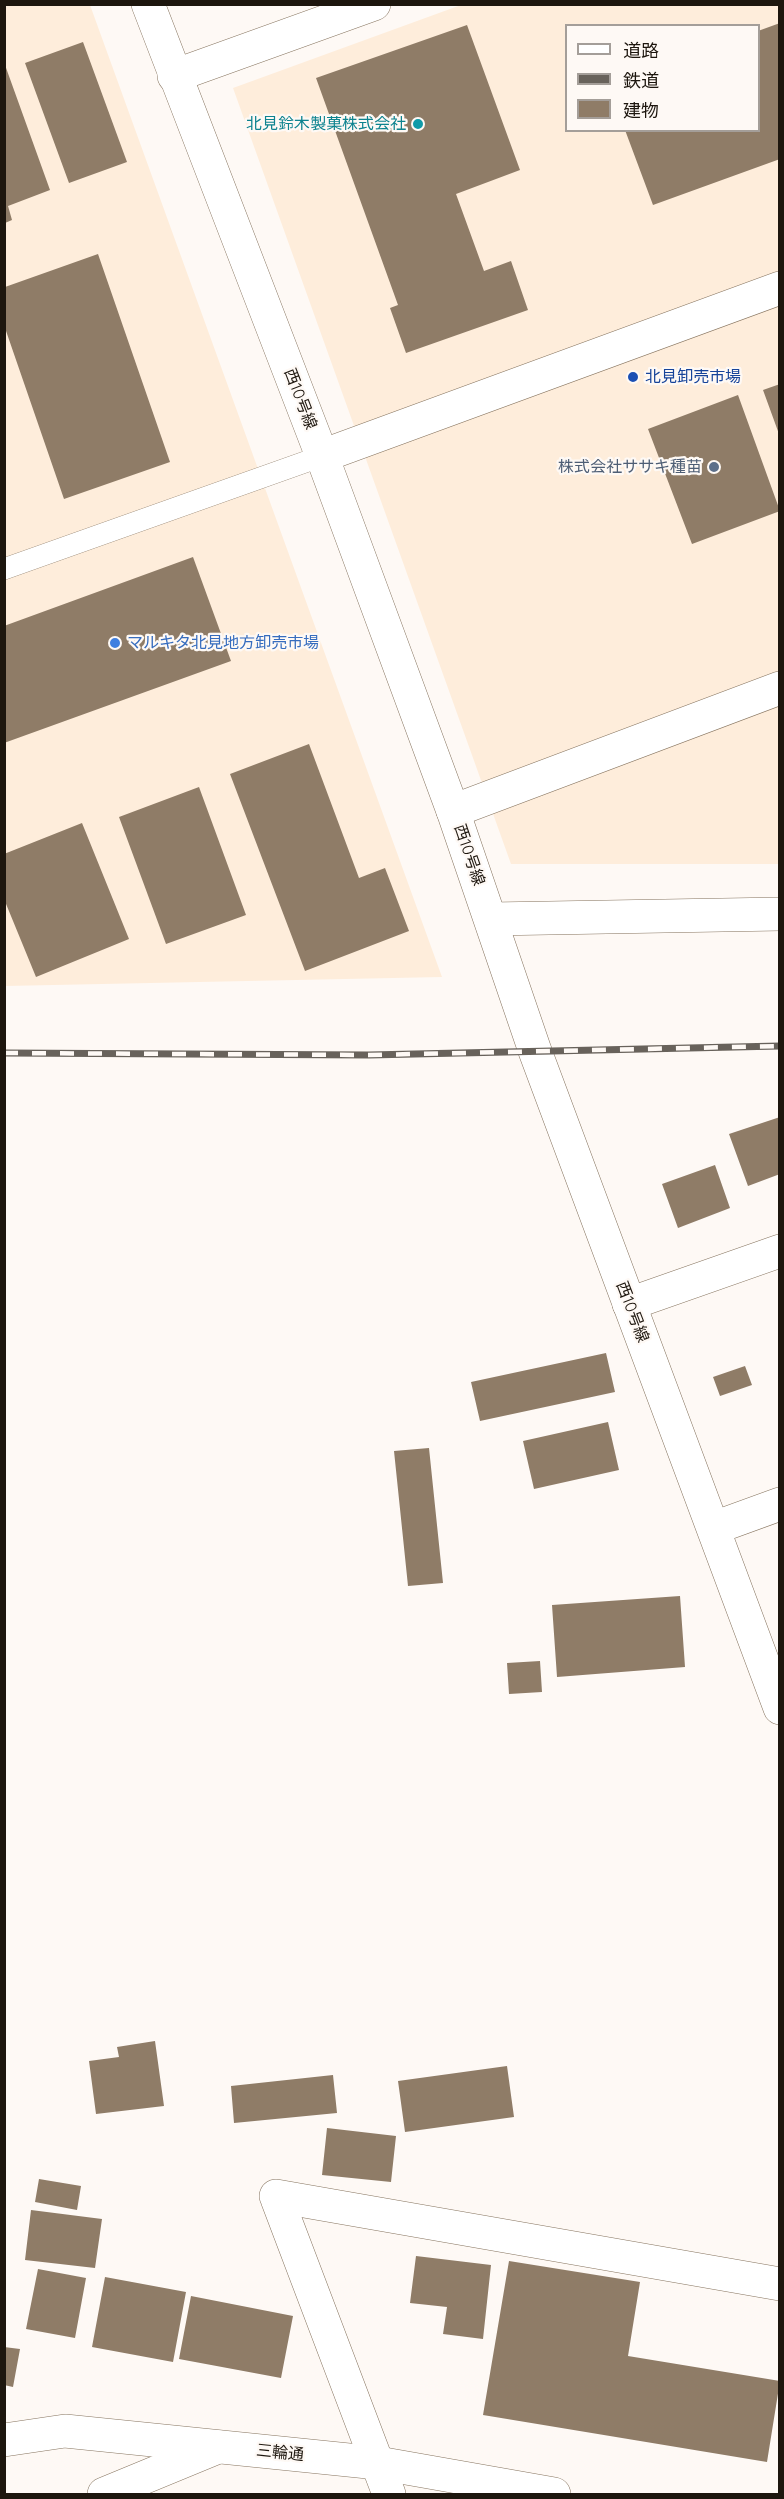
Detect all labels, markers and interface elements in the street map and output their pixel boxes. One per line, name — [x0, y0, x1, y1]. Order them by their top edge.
legend — [565, 24, 760, 132]
text: 道路 — [623, 39, 659, 62]
text: 鉄道 — [623, 69, 659, 92]
text: 建物 — [623, 99, 659, 122]
place label: 北見鈴木製菓株式会社 — [246, 114, 406, 134]
marker: 北見鈴木製菓株式会社 — [411, 117, 425, 131]
street label: 西10号線 — [280, 366, 320, 432]
place label: 北見卸売市場 — [645, 367, 741, 387]
marker: 北見卸売市場 — [626, 370, 640, 384]
place label: 株式会社ササキ種苗 — [558, 457, 702, 477]
marker: 株式会社ササキ種苗 — [707, 460, 721, 474]
place label: マルキタ北見地方卸売市場 — [127, 633, 319, 653]
marker: マルキタ北見地方卸売市場 — [108, 636, 122, 650]
street label: 西10号線 — [450, 822, 488, 888]
street label: 西10号線 — [612, 1279, 652, 1345]
street label: 三輪通 — [255, 2441, 305, 2465]

